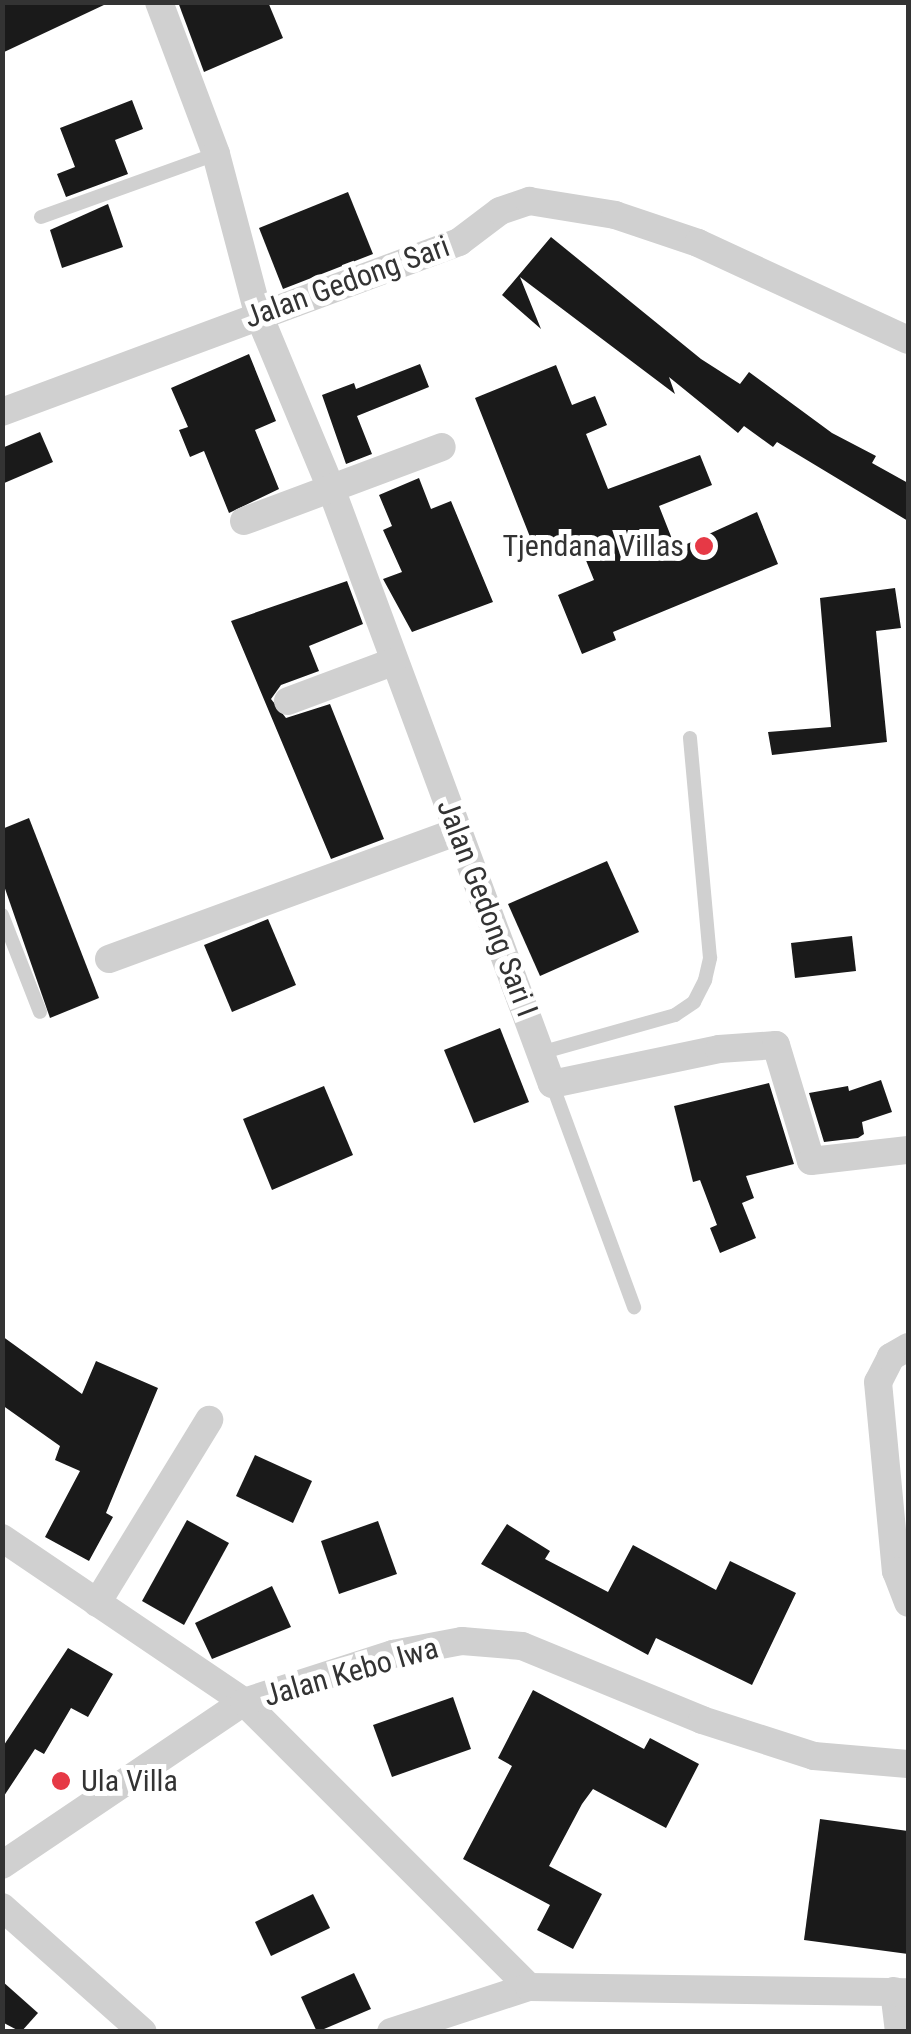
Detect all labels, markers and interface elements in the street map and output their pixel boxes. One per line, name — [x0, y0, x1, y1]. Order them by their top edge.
street label: Jalan Gedong Sari — [240, 228, 454, 336]
place label: Tjendana Villas — [503, 528, 684, 564]
marker: Tjendana Villas — [693, 535, 715, 557]
street label: Jalan Gedong Sari I — [429, 794, 545, 1022]
street label: Jalan Kebo Iwa — [260, 1630, 442, 1714]
place label: Ula Villa — [81, 1763, 178, 1799]
marker: Ula Villa — [50, 1770, 72, 1792]

